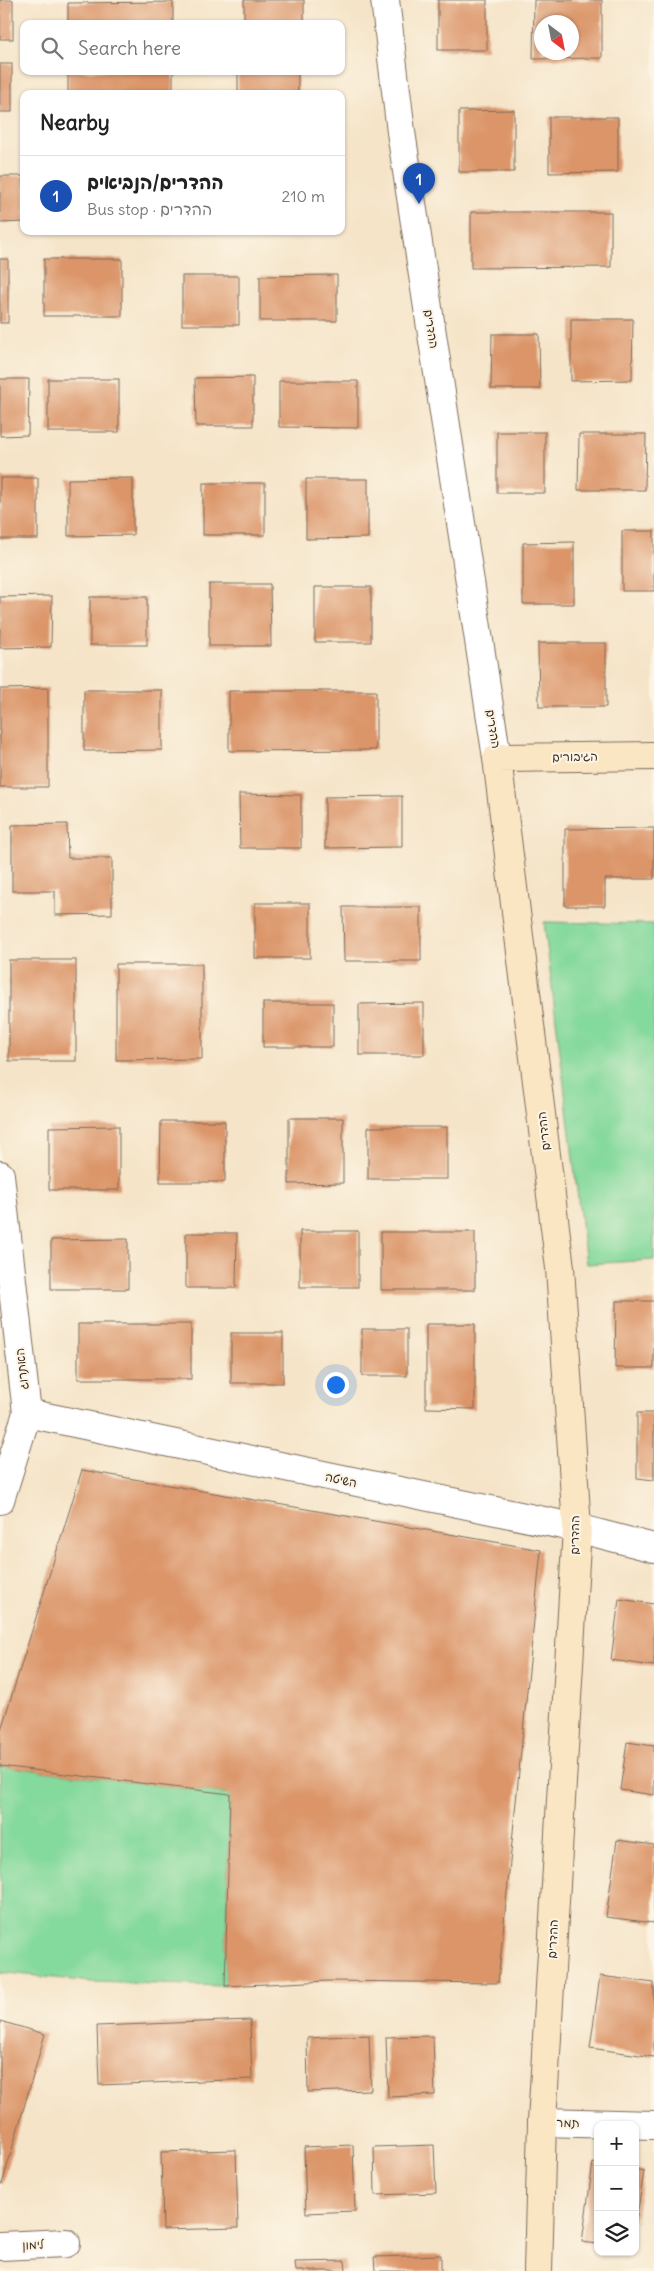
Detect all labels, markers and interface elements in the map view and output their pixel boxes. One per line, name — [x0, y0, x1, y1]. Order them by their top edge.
north arrow — [534, 15, 579, 60]
search box — [20, 20, 345, 75]
icon: search — [38, 34, 66, 62]
text: Search here — [78, 36, 181, 60]
text: Nearby — [40, 109, 110, 136]
pin: 1 — [403, 163, 435, 204]
text: ההדרים/הנביאים — [87, 170, 224, 194]
text: 1 — [53, 186, 59, 206]
text: 210 m — [282, 186, 325, 206]
text: Bus stop · ההדרים — [87, 199, 212, 219]
street label: ההדרים — [421, 308, 442, 349]
street label: ההדרים — [483, 708, 504, 749]
street label: הגיבורים — [552, 749, 598, 764]
street label: ההדרים — [534, 1111, 553, 1151]
street label: האתרוג — [12, 1347, 31, 1391]
your location — [323, 1372, 349, 1398]
street label: השיטה — [324, 1469, 358, 1490]
street label: ההדרים — [567, 1515, 582, 1555]
street label: ההדרים — [544, 1919, 561, 1959]
street label: תמר — [556, 2115, 580, 2130]
map controls — [594, 2121, 639, 2256]
button: + — [594, 2121, 639, 2166]
button: − — [594, 2166, 639, 2211]
button: layers — [594, 2211, 639, 2256]
street label: לימון — [22, 2236, 45, 2254]

